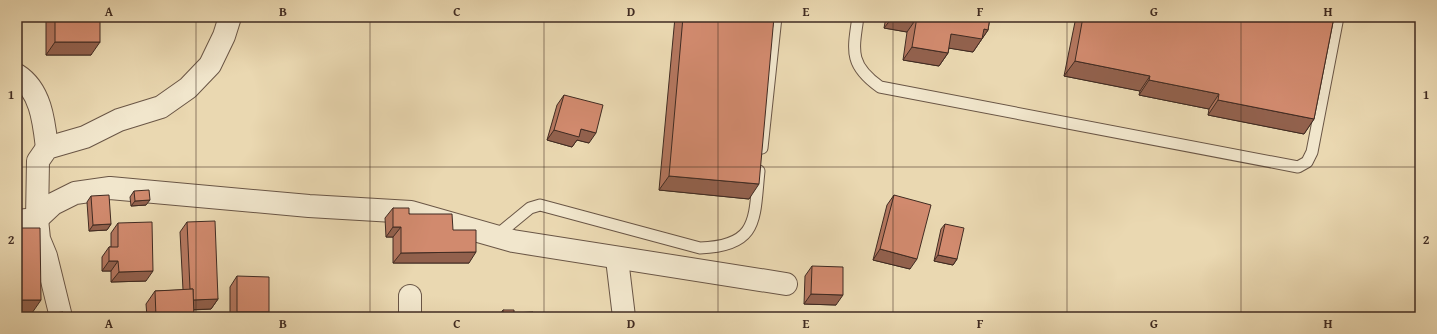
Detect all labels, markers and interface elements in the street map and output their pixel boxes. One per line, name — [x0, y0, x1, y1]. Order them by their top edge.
text: A — [105, 2, 114, 21]
text: B — [279, 2, 287, 21]
text: C — [453, 2, 461, 21]
text: D — [627, 2, 635, 21]
text: E — [803, 2, 810, 21]
text: F — [977, 2, 984, 21]
text: G — [1150, 2, 1158, 21]
text: H — [1323, 2, 1333, 21]
text: 1 — [8, 85, 14, 104]
text: 1 — [1423, 85, 1429, 104]
text: 2 — [8, 230, 15, 249]
text: 2 — [1423, 230, 1430, 249]
text: A — [105, 314, 114, 333]
text: B — [279, 314, 287, 333]
text: C — [453, 314, 461, 333]
text: D — [627, 314, 635, 333]
text: E — [803, 314, 810, 333]
text: F — [977, 314, 984, 333]
text: G — [1150, 314, 1158, 333]
text: H — [1323, 314, 1333, 333]

